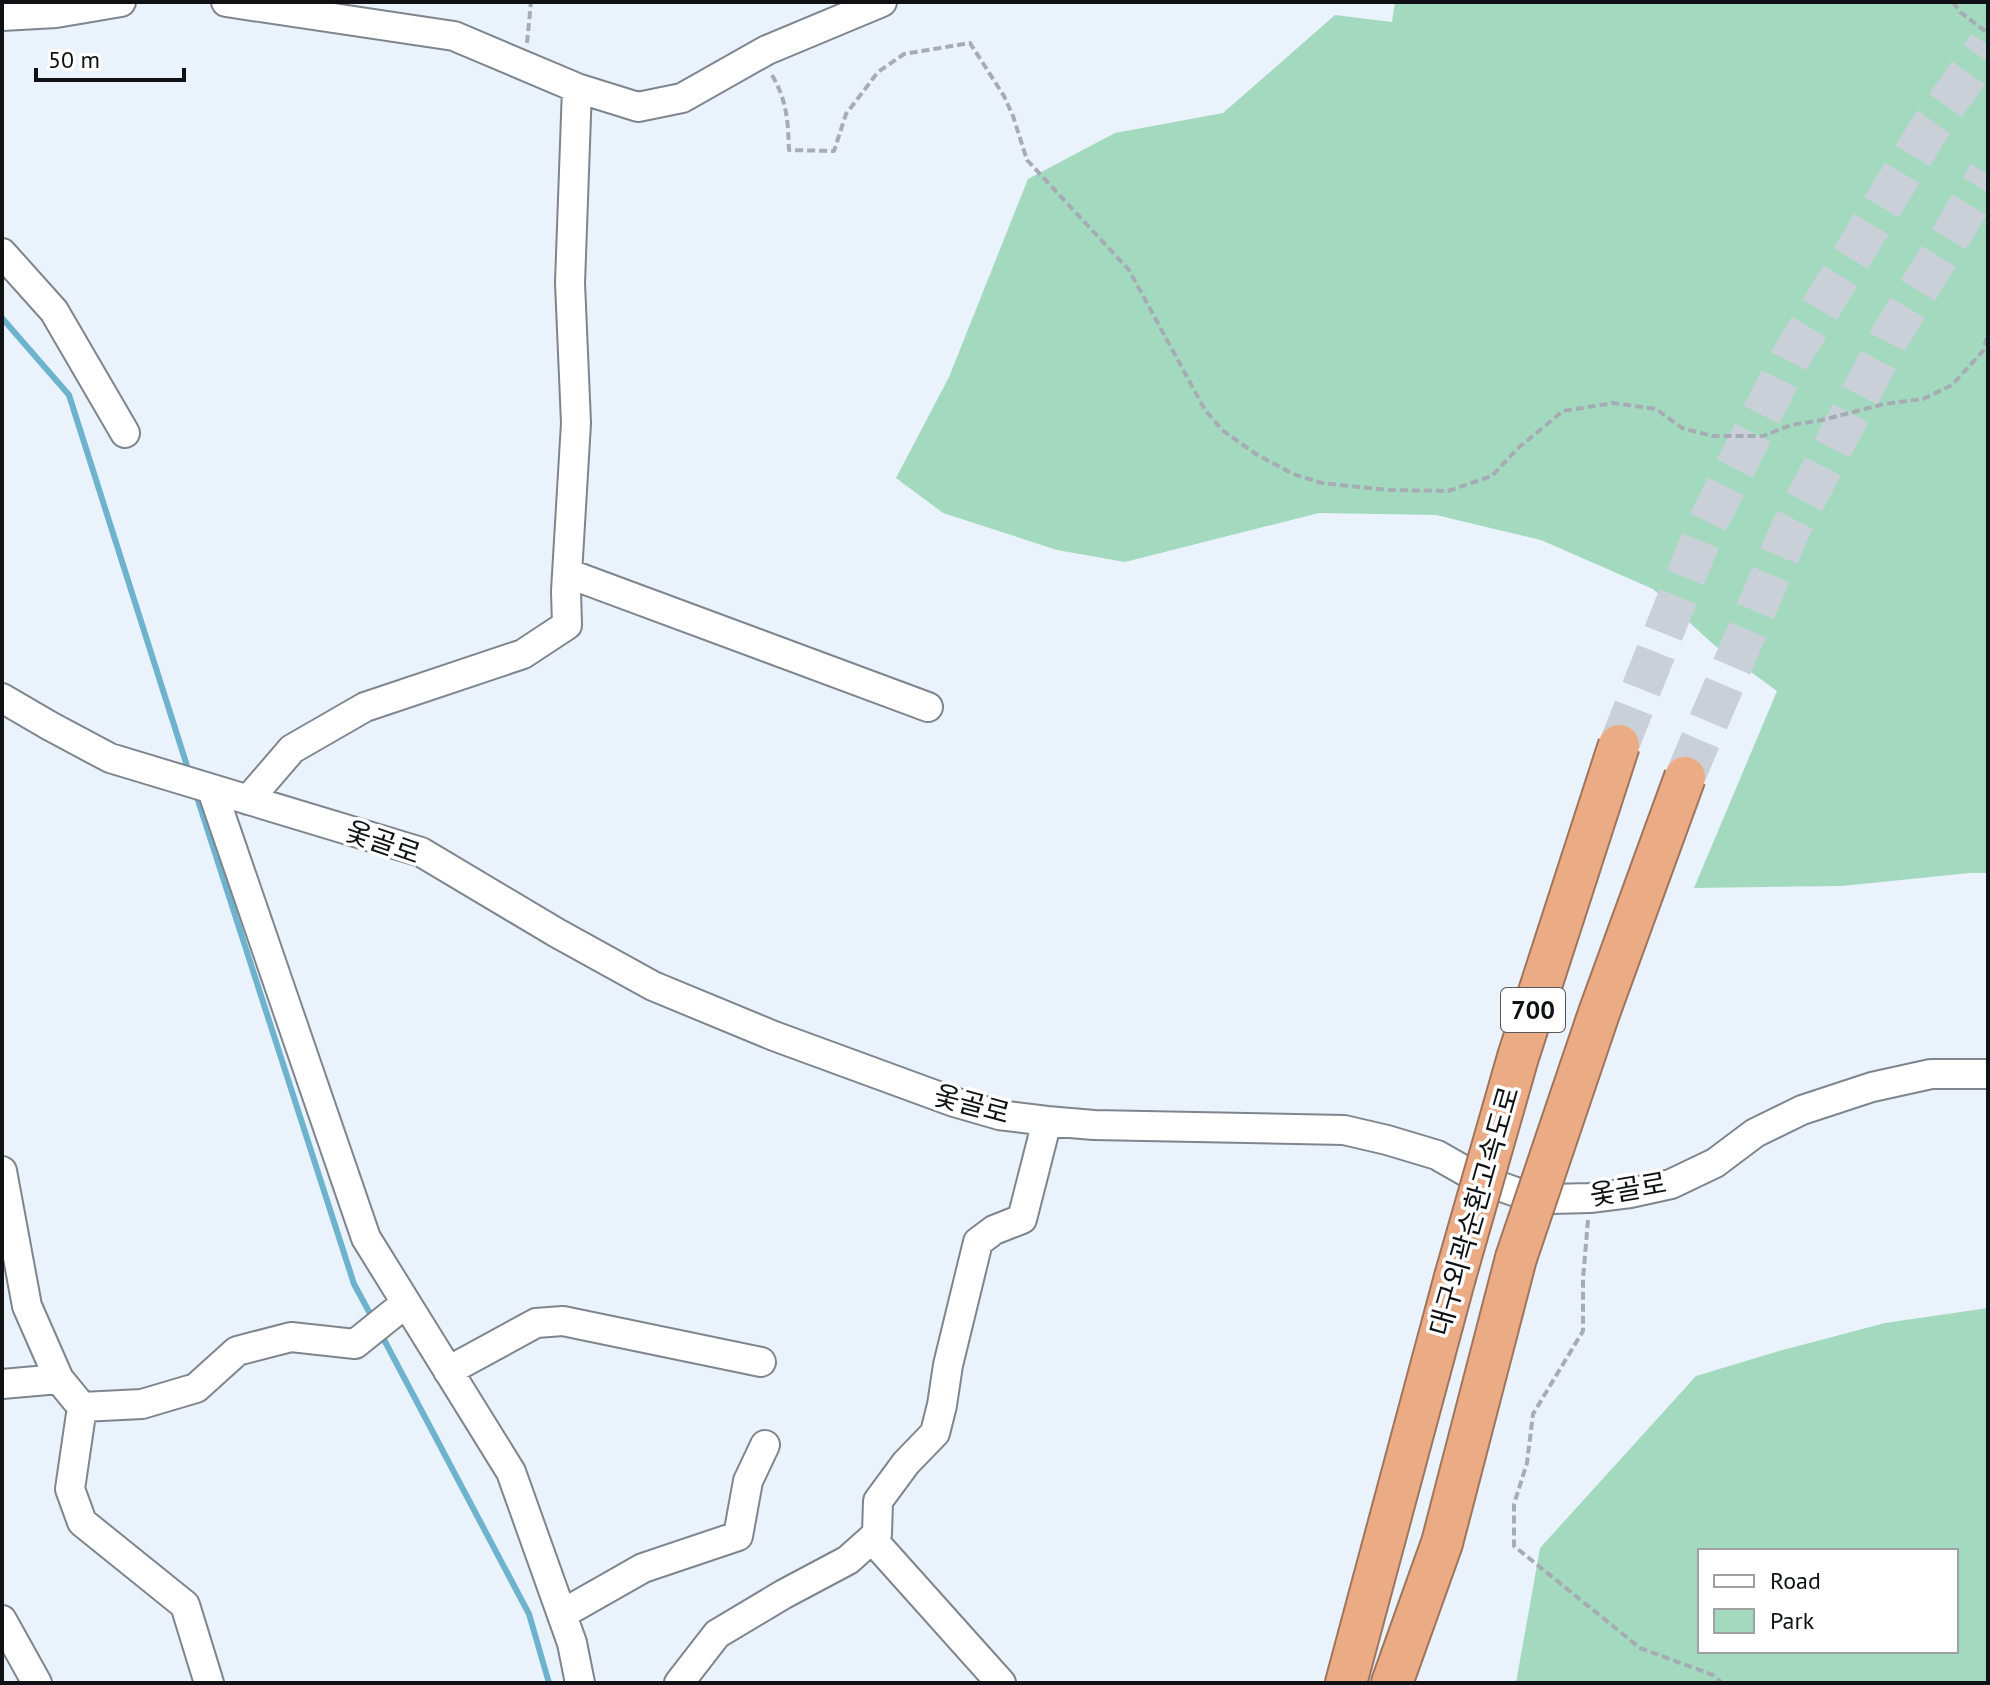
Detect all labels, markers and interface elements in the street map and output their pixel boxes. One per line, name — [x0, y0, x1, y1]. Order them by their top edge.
scale bar — [36, 32, 184, 82]
text: 50 m — [48, 44, 100, 75]
street label: 옻골로 — [341, 811, 426, 872]
road number: 700 — [1501, 988, 1565, 1032]
street label: 옻골로 — [930, 1076, 1014, 1131]
street label: 대구외곽순환고속도로 — [1420, 1082, 1527, 1340]
street label: 옻골로 — [1587, 1164, 1669, 1213]
legend — [1698, 1549, 1958, 1653]
text: Road — [1770, 1565, 1821, 1596]
text: Park — [1770, 1605, 1815, 1636]

